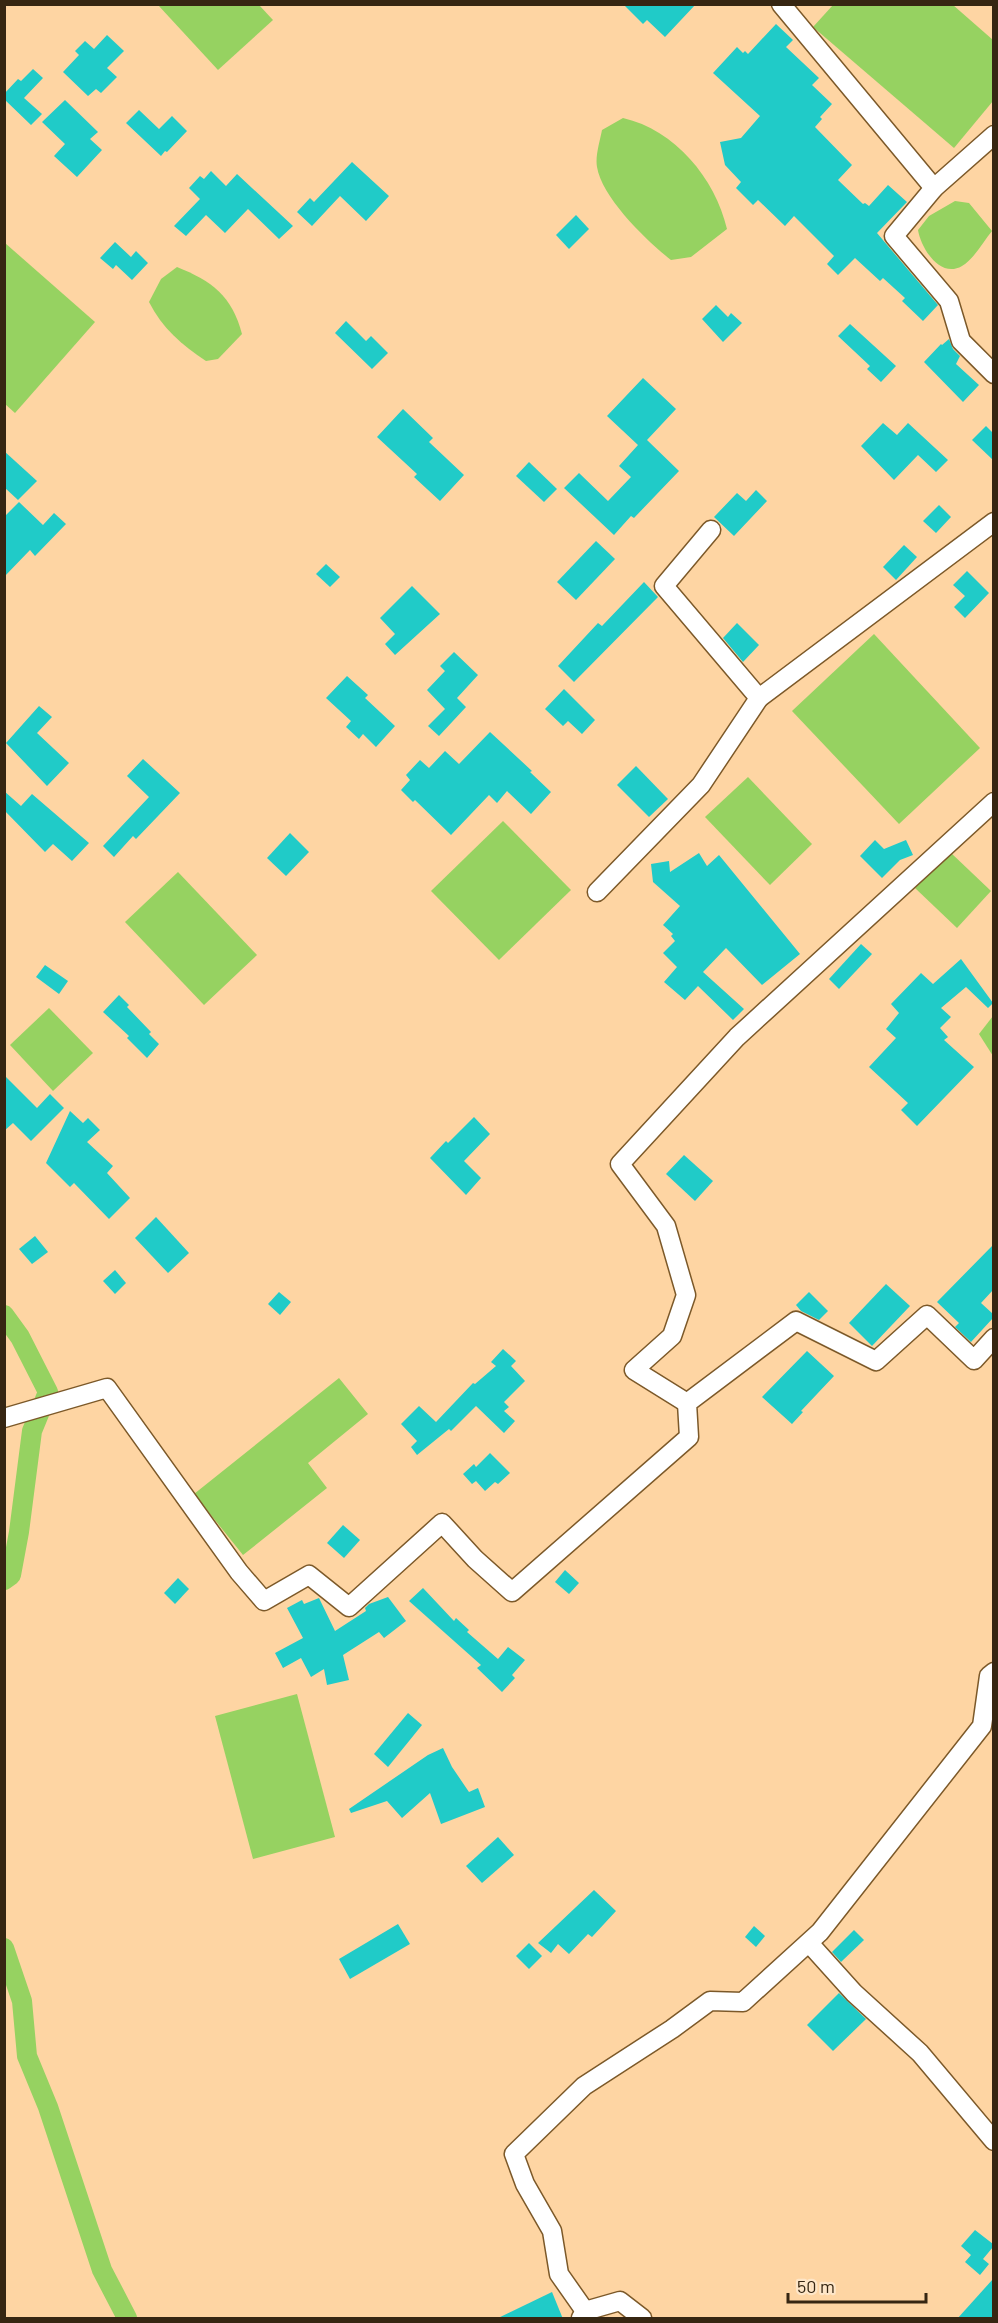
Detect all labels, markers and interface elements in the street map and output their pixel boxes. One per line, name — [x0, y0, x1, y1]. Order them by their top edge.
scale bar — [788, 2266, 926, 2304]
text: 50 m — [797, 2275, 835, 2297]

